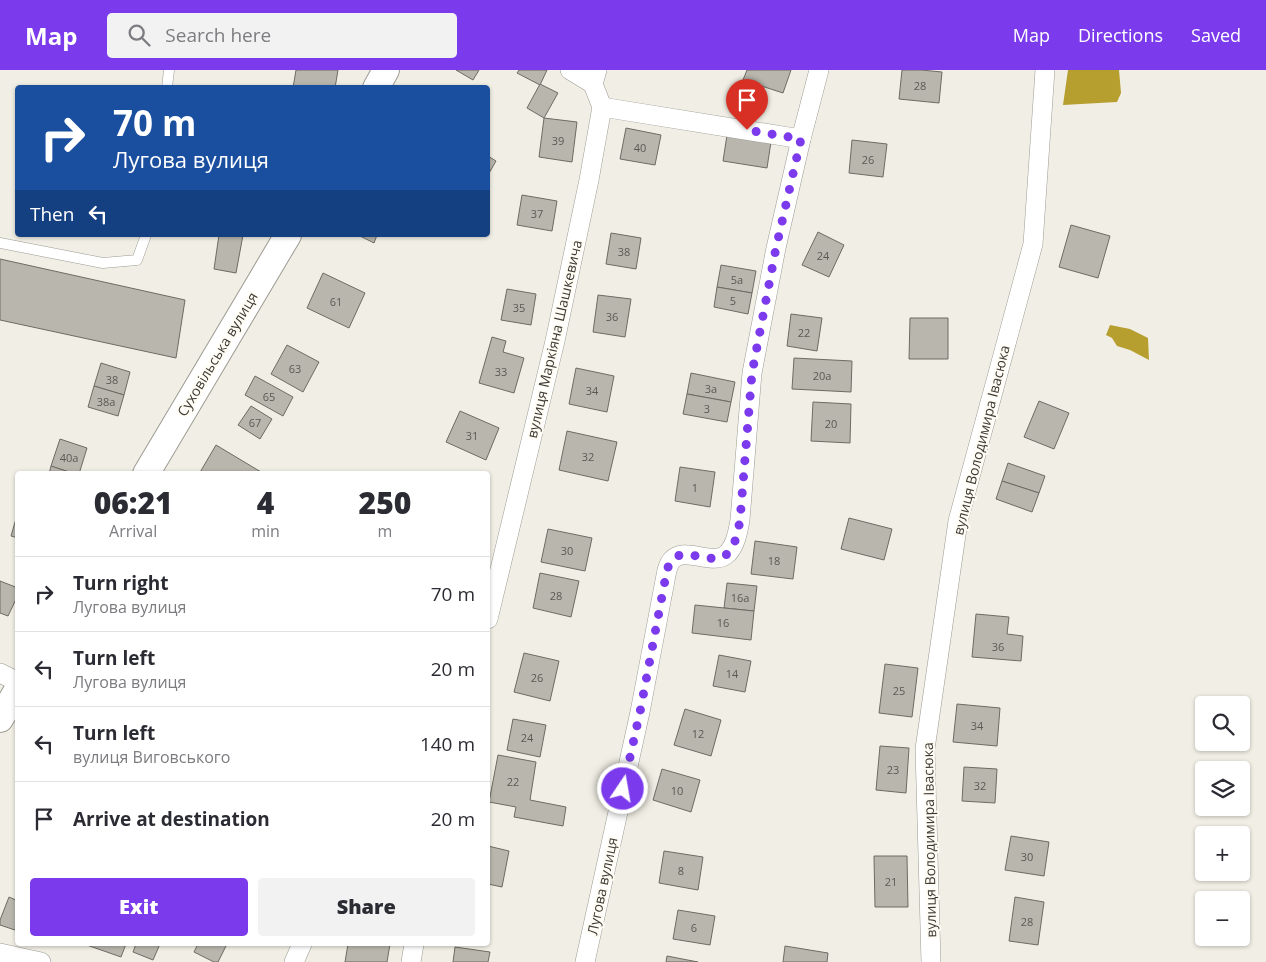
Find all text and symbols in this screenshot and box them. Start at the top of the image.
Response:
search box [107,13,457,58]
text: Map [25,19,77,52]
icon: search [125,21,153,49]
text: Search here [165,22,271,48]
text: Map [1013,23,1050,47]
text: Directions [1078,23,1163,47]
text: Saved [1191,23,1241,47]
house number: 28 [914,78,926,93]
pin [726,79,768,130]
icon: arrive [733,86,761,114]
text: 70 m [113,99,196,146]
icon: right [30,105,95,170]
house number: 39 [552,133,564,148]
house number: 40 [634,140,646,155]
text: Лугова вулиця [113,144,269,174]
house number: 26 [862,152,874,167]
icon: left [84,200,112,228]
text: Then [30,201,74,227]
house number: 37 [531,206,543,221]
street label: вулиця Маркіяна Шашкевича [522,238,586,440]
house number: 38 [618,244,630,259]
house number: 24 [817,248,830,263]
house number: 5а [731,272,743,287]
street label: Суховільська вулиця [172,288,262,420]
house number: 5 [730,293,736,308]
house number: 61 [330,294,342,309]
house number: 35 [513,300,525,315]
house number: 36 [606,309,618,324]
house number: 22 [798,325,810,340]
street label: вулиця Володимира Івасюка [948,343,1014,537]
house number: 63 [289,361,301,376]
house number: 33 [495,364,507,379]
house number: 20а [813,368,831,383]
house number: 38 [106,372,118,387]
house number: 3а [705,381,717,396]
house number: 34 [586,383,599,398]
house number: 65 [263,389,275,404]
house number: 38а [97,394,115,409]
house number: 3 [704,401,710,416]
house number: 67 [249,415,261,430]
house number: 20 [825,416,837,431]
house number: 31 [466,428,478,443]
house number: 32 [582,449,594,464]
house number: 40а [60,450,78,465]
house number: 1 [692,480,698,495]
text: 06:21 [94,482,173,523]
text: 4 [257,482,274,523]
text: 250 [359,482,411,523]
text: Arrival [109,520,157,542]
text: min [251,520,280,542]
text: m [378,520,392,542]
house number: 30 [561,543,573,558]
house number: 18 [768,553,780,568]
text: Turn right [73,570,168,596]
icon: right [30,580,58,608]
text: 70 m [431,581,475,607]
house number: 28 [550,588,562,603]
house number: 16а [731,590,749,605]
text: Лугова вулиця [73,596,186,618]
house number: 16 [717,615,729,630]
house number: 36 [992,639,1004,654]
text: Turn left [73,645,155,671]
icon: left [30,655,58,683]
text: 20 m [431,656,475,682]
house number: 14 [726,666,739,681]
house number: 26 [531,670,543,685]
text: Лугова вулиця [73,671,186,693]
house number: 25 [893,683,905,698]
map controls [1195,696,1250,946]
button: search [1195,696,1250,751]
house number: 34 [971,718,984,733]
text: Turn left [73,720,155,746]
house number: 12 [692,726,704,741]
icon: left [30,730,58,758]
house number: 24 [521,730,534,745]
text: 140 m [420,731,475,757]
street label: вулиця Володимира Івасюка [918,742,940,938]
text: вулиця Виговського [73,746,230,768]
button: layers [1195,761,1250,816]
position arrow [596,762,648,814]
house number: 23 [887,762,899,777]
house number: 22 [507,774,519,789]
house number: 32 [974,778,986,793]
house number: 10 [671,783,683,798]
icon: arrive [30,805,58,833]
text: Arrive at destination [73,806,270,832]
text: 20 m [431,806,475,832]
button: + [1195,826,1250,881]
street label: Лугова вулиця [582,835,622,937]
house number: 30 [1021,849,1033,864]
house number: 8 [678,863,684,878]
house number: 21 [885,874,897,889]
button: Exit [30,878,248,936]
button: Share [258,878,475,936]
button: − [1195,891,1250,946]
house number: 28 [1021,914,1033,929]
house number: 6 [691,920,697,935]

